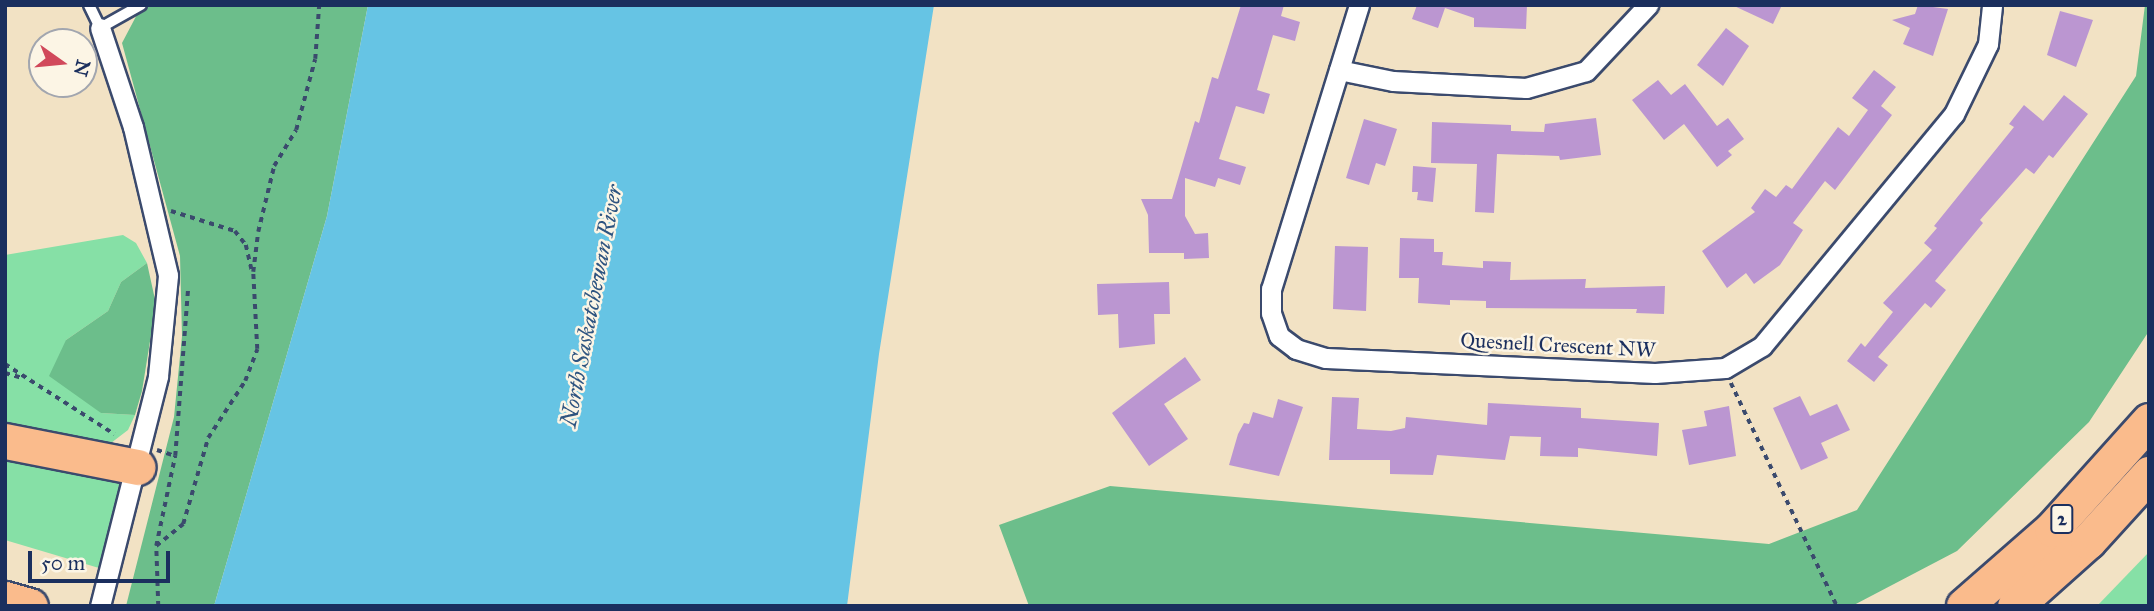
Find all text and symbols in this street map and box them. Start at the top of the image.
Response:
north arrow [28,28,98,98]
text: N [69,57,95,79]
water label: North Saskatchewan River [554,182,628,430]
street label: Quesnell Crescent NW [1460,327,1656,363]
road number: 2 [2050,504,2074,534]
scale bar [32,538,173,582]
text: 50 m [41,550,85,576]

